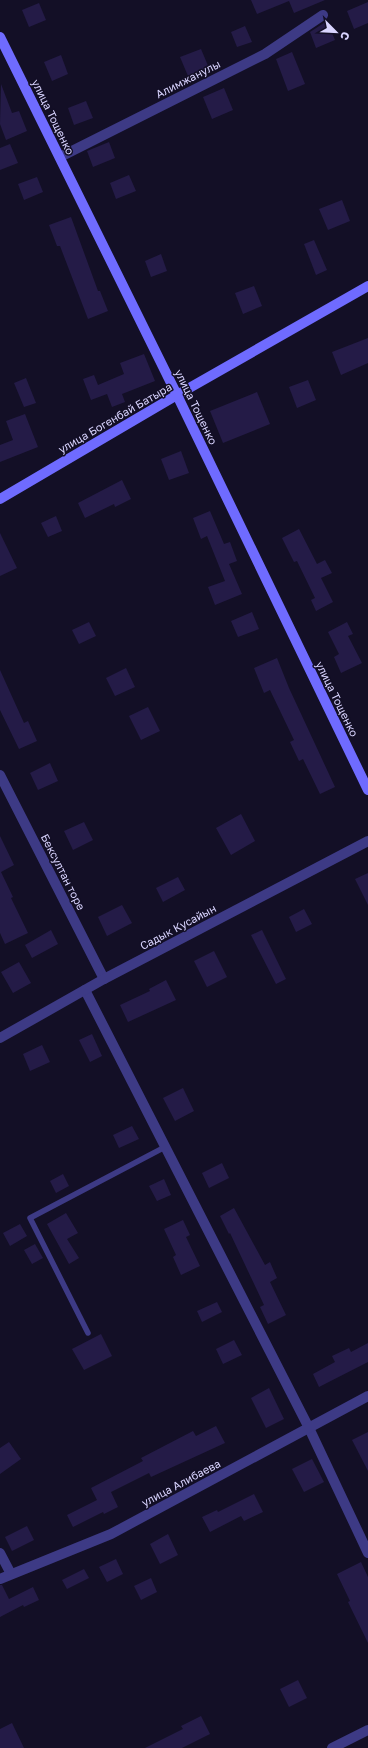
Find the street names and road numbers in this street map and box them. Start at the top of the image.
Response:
street label: Алимжанулы [153,57,222,100]
street label: улица Тощенко [30,77,78,157]
street label: улица Тощенко [173,367,221,447]
street label: улица Богенбай Батыра [56,380,174,455]
street label: улица Тощенко [314,659,362,739]
street label: Бексултан торе [39,831,88,912]
street label: Садык Кусайын [137,901,218,952]
street label: улица Алибаева [139,1456,222,1509]

